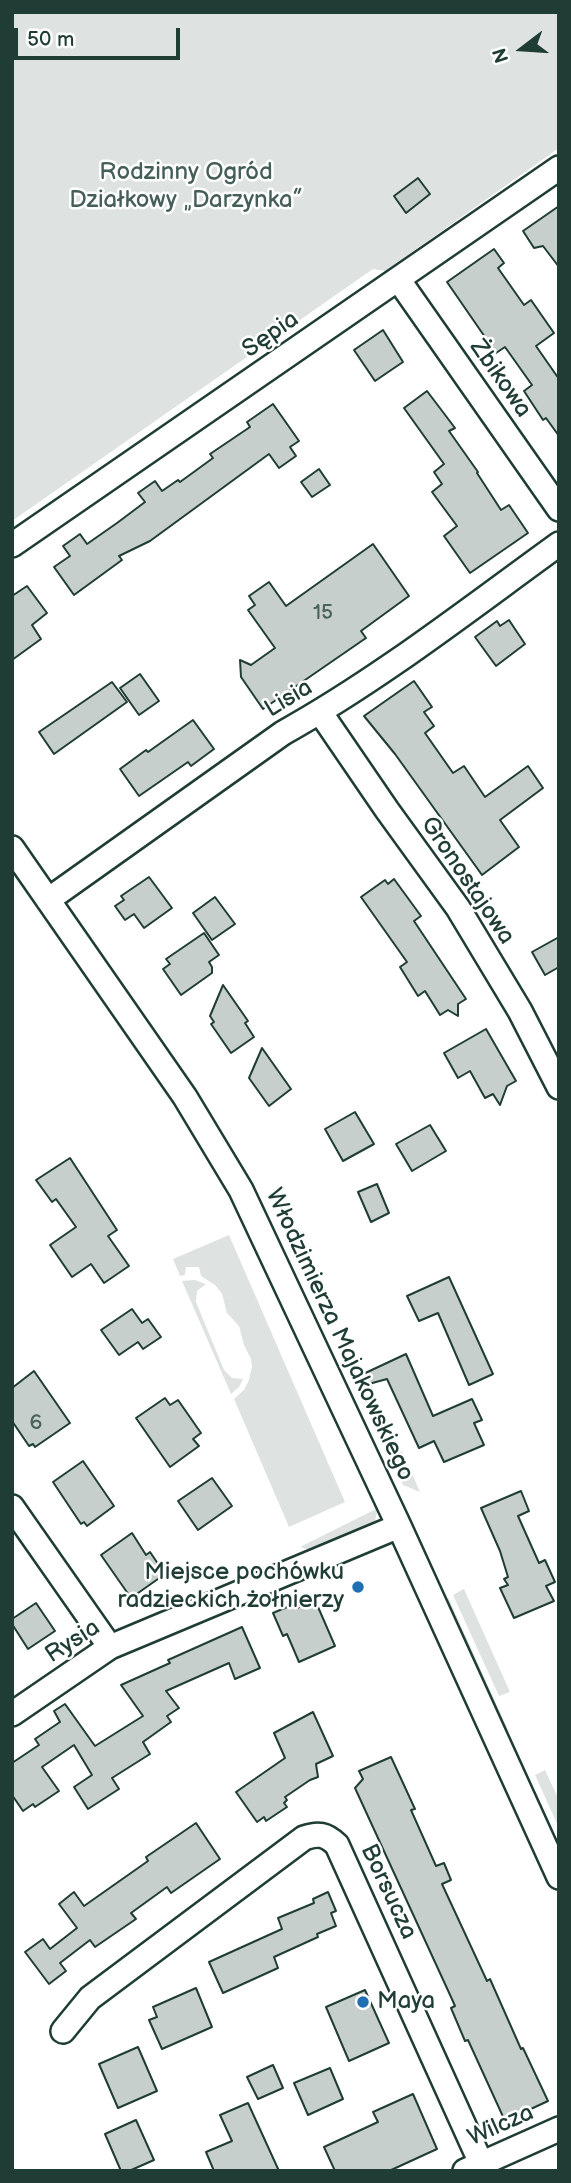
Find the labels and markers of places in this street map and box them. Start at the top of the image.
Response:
place label: Miejsce pochówku radzieckich żołnierzy [117,1559,344,1615]
marker: Miejsce pochówku radzieckich żołnierzy [350,1579,366,1595]
place label: Maya [377,1988,435,2016]
marker: Maya [355,1994,371,2010]

